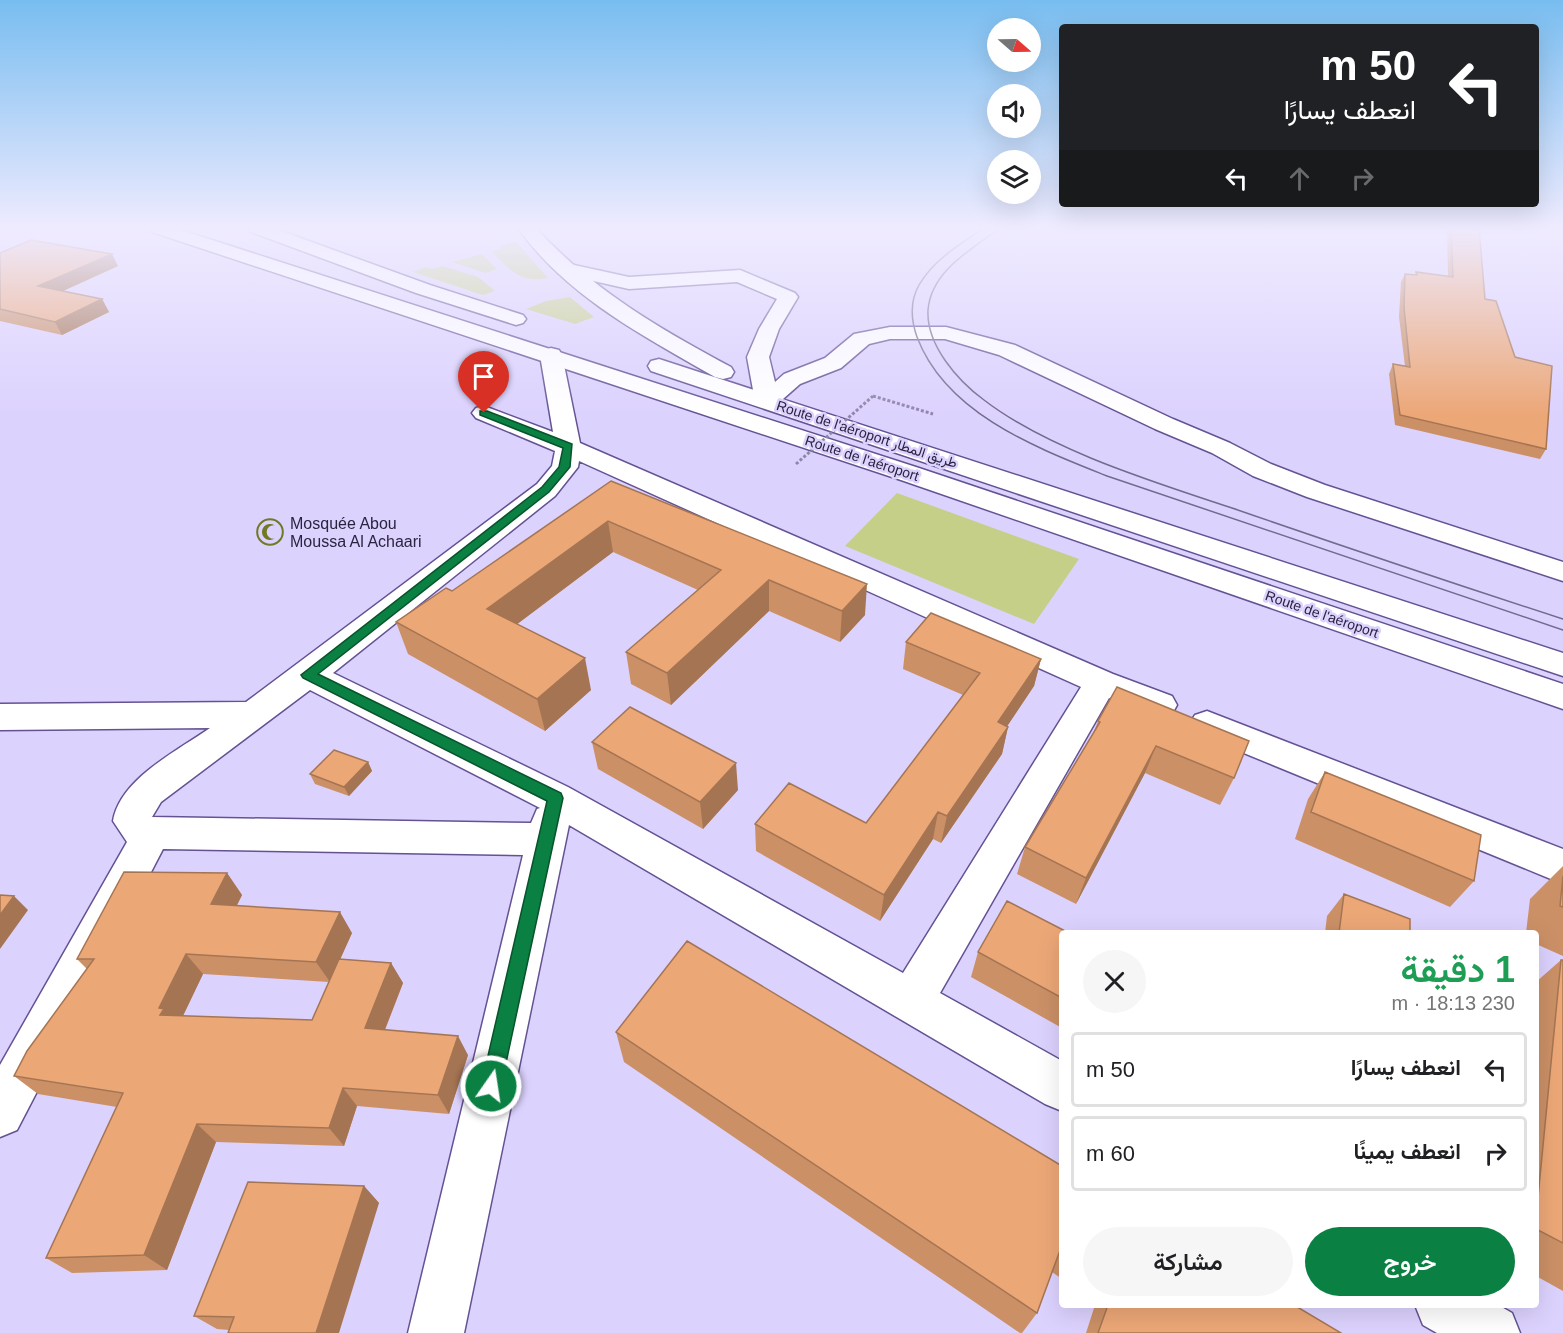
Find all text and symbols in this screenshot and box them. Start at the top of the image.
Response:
north arrow [987,18,1041,72]
map controls [987,18,1041,204]
text: 50 m [1320,42,1416,89]
icon: left [1437,48,1515,126]
button: sound [987,84,1041,138]
text: انعطف يسارًا [1284,95,1416,125]
button: layers [987,150,1041,204]
icon: left [1220,162,1253,195]
icon: ahead [1283,162,1316,195]
icon: right [1346,162,1379,195]
pin [458,351,509,413]
icon: arrive [467,360,500,393]
street label: Route de l'aéroport طريق المطار [774,397,960,471]
street label: Route de l'aéroport [803,432,921,484]
place label: Mosquée Abou Moussa Al Achaari [290,515,422,550]
mosque icon: Mosquée Abou Moussa Al Achaari [255,517,285,547]
street label: Route de l'aéroport [1263,587,1381,641]
text: 1 دقيقة [1400,949,1515,990]
button: close [1083,950,1146,1013]
text: 230 m · 18:13 [1392,992,1515,1014]
icon: left [1479,1053,1512,1086]
position arrow [459,1054,523,1118]
text: انعطف يسارًا [1351,1055,1461,1080]
text: 50 m [1086,1057,1135,1082]
icon: right [1479,1137,1512,1170]
text: انعطف يمينًا [1353,1139,1461,1164]
text: 60 m [1086,1141,1135,1166]
button: مشاركة [1083,1227,1293,1296]
button: خروج [1305,1227,1515,1296]

